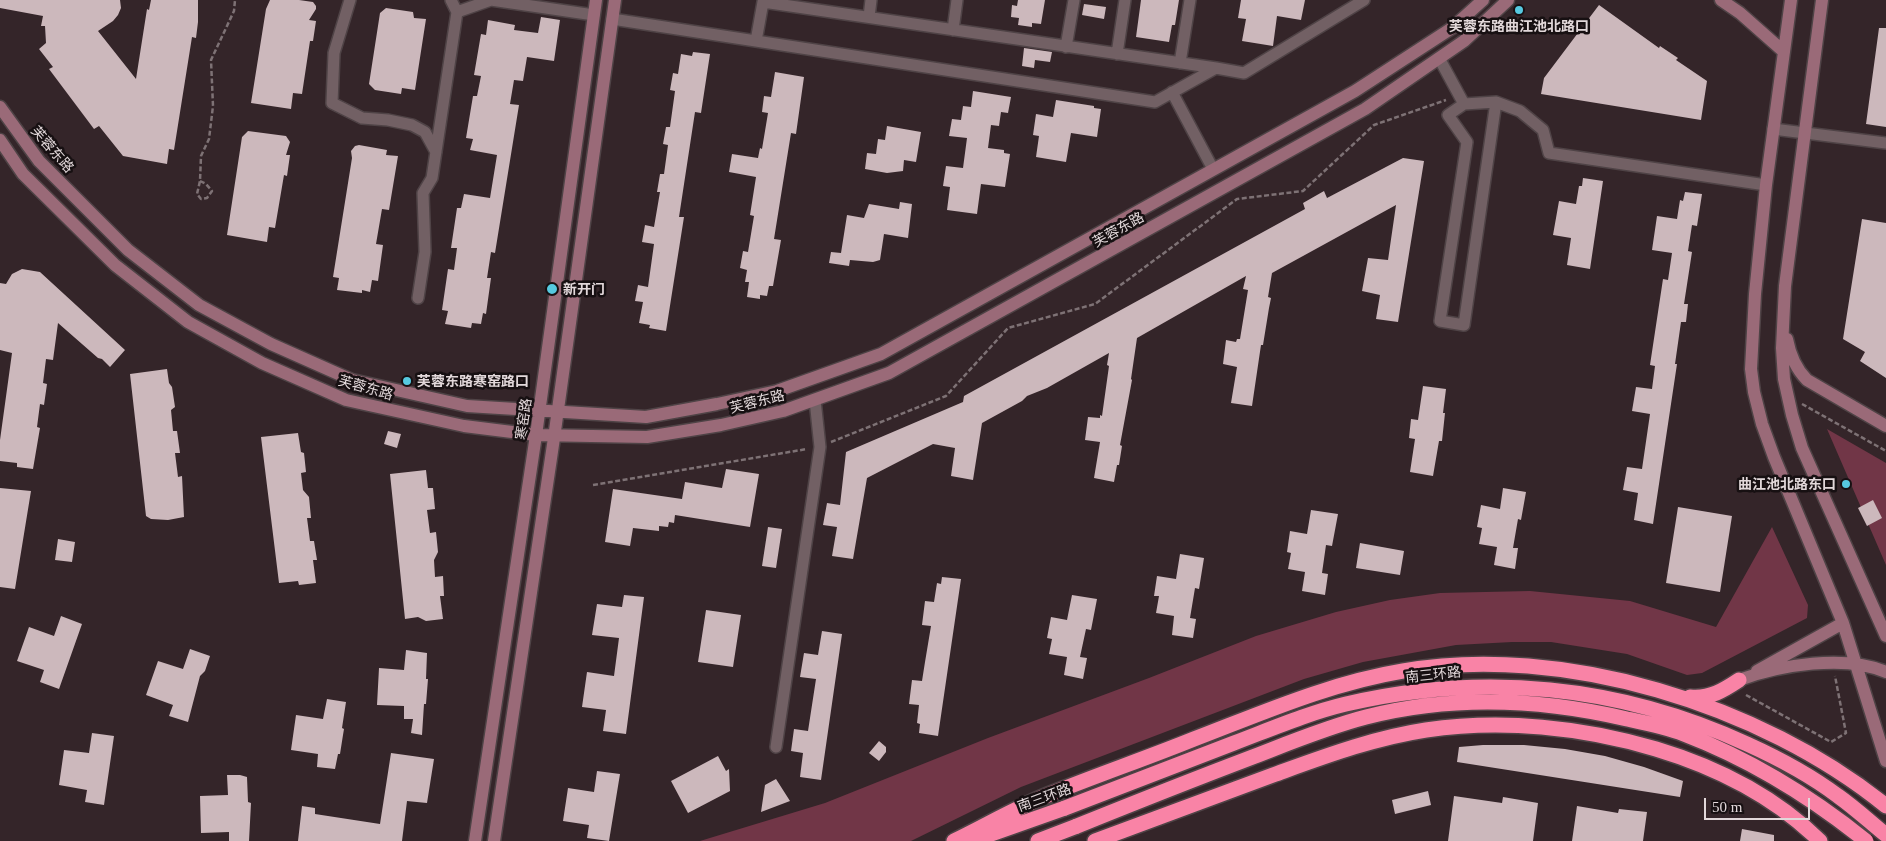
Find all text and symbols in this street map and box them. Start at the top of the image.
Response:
marker: 芙蓉东路曲江池北路口 [1513,4,1525,16]
place label: 芙蓉东路曲江池北路口 [1449,18,1589,34]
street label: 芙蓉东路 [28,122,78,176]
street label: 芙蓉东路 [1089,208,1147,250]
place label: 新开门 [563,281,605,297]
marker: 新开门 [545,282,559,296]
street label: 芙蓉东路 [337,371,395,403]
place label: 芙蓉东路寒窑路口 [417,373,529,389]
marker: 芙蓉东路寒窑路口 [401,375,413,387]
street label: 芙蓉东路 [728,386,786,416]
street label: 寒窑路 [512,397,534,441]
place label: 曲江池北路东口 [1738,476,1836,492]
marker: 曲江池北路东口 [1840,478,1852,490]
street label: 南三环路 [1404,663,1462,685]
street label: 南三环路 [1015,780,1073,814]
scale bar [1706,788,1812,820]
text: 50 m [1712,799,1742,815]

